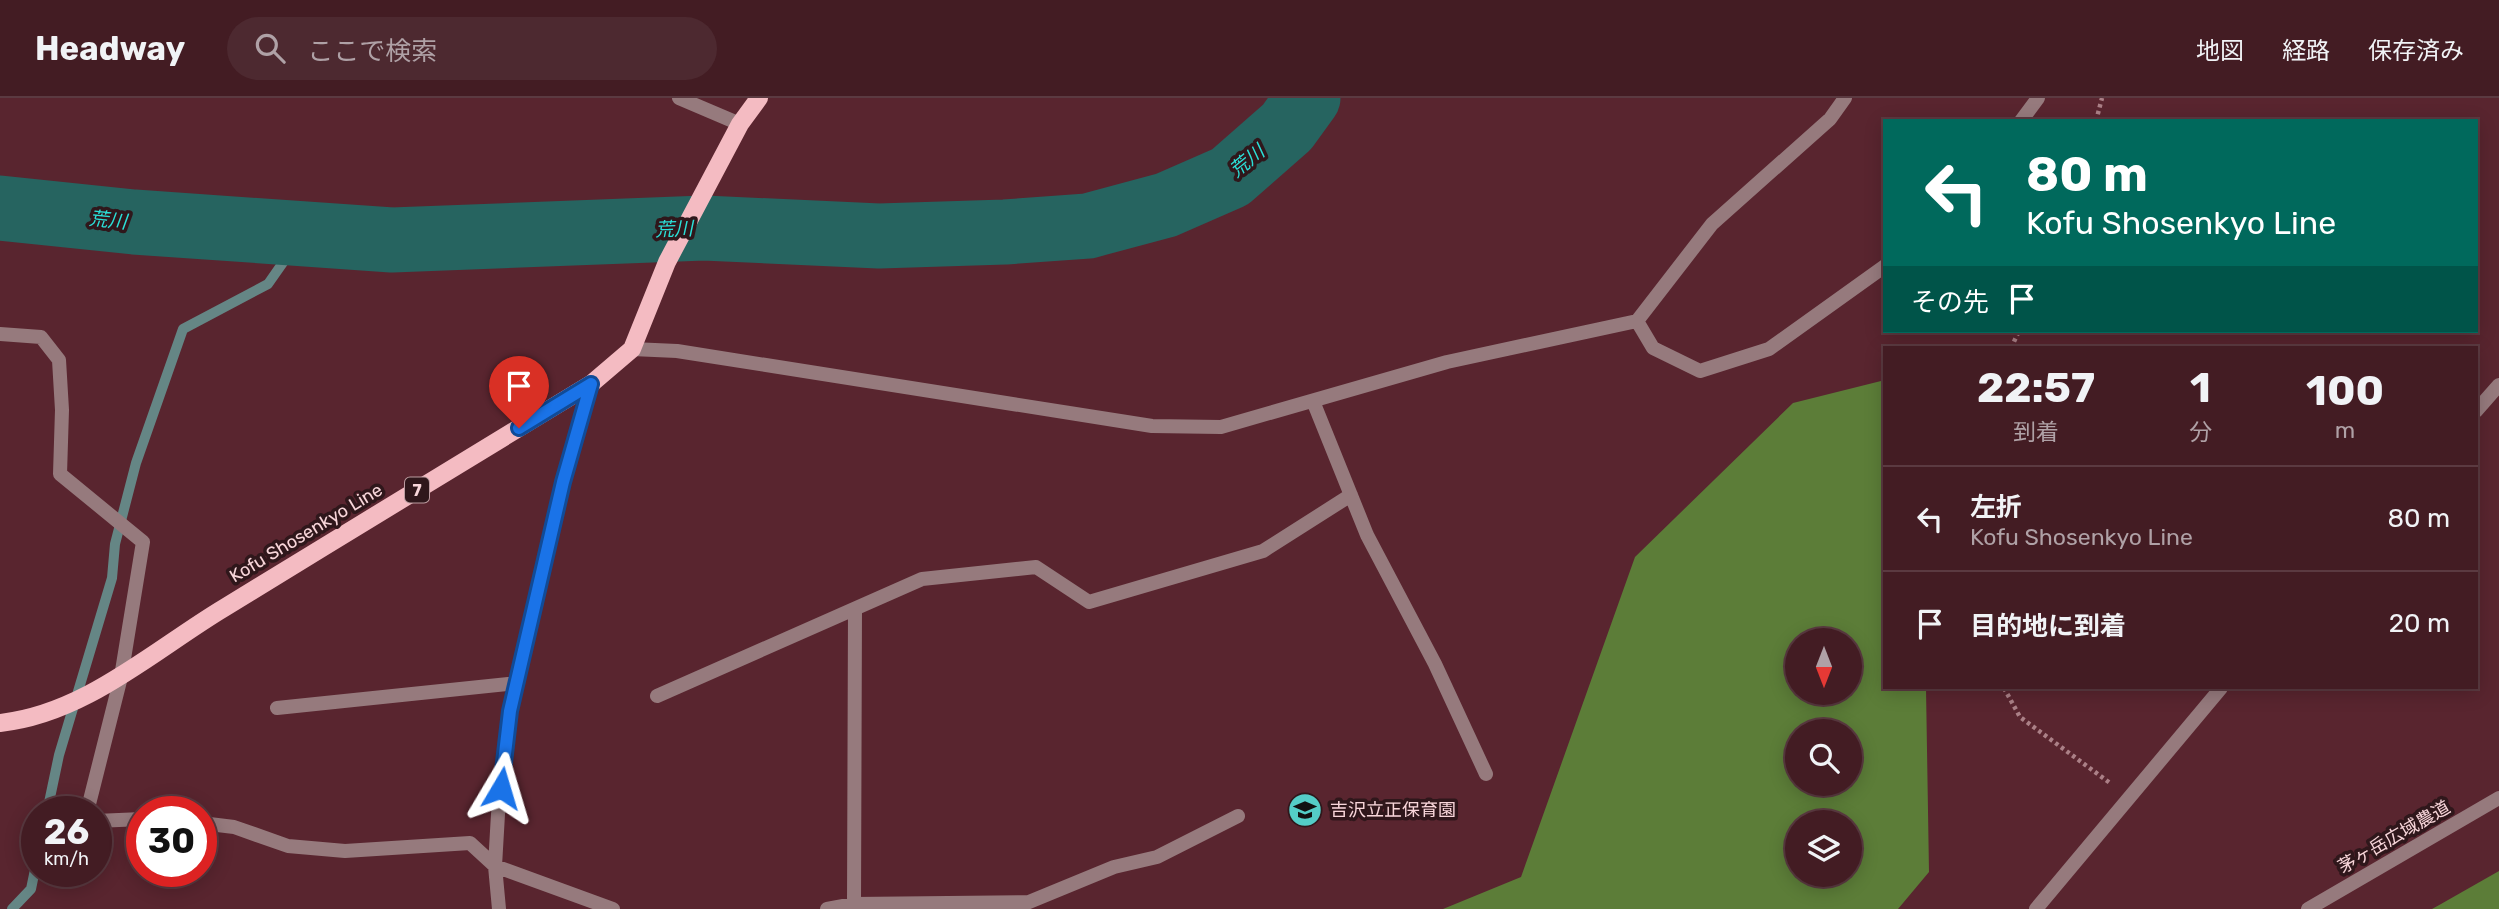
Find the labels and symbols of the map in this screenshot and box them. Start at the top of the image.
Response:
water label: 荒川 [1225,139,1271,182]
water label: 荒川 [88,207,130,234]
water label: 荒川 [655,217,695,241]
pin [489,356,549,428]
road number: 7 [405,478,429,502]
street label: Kofu Shosenkyo Line [226,479,386,587]
north arrow [1785,628,1862,705]
position arrow [464,751,538,825]
school or university icon: 吉沢立正保育園 [1286,791,1324,829]
speed limit sign: 30 [126,796,217,887]
street label: 茅ヶ岳広域農道 [2334,796,2454,878]
place label: 吉沢立正保育園 [1330,799,1456,821]

